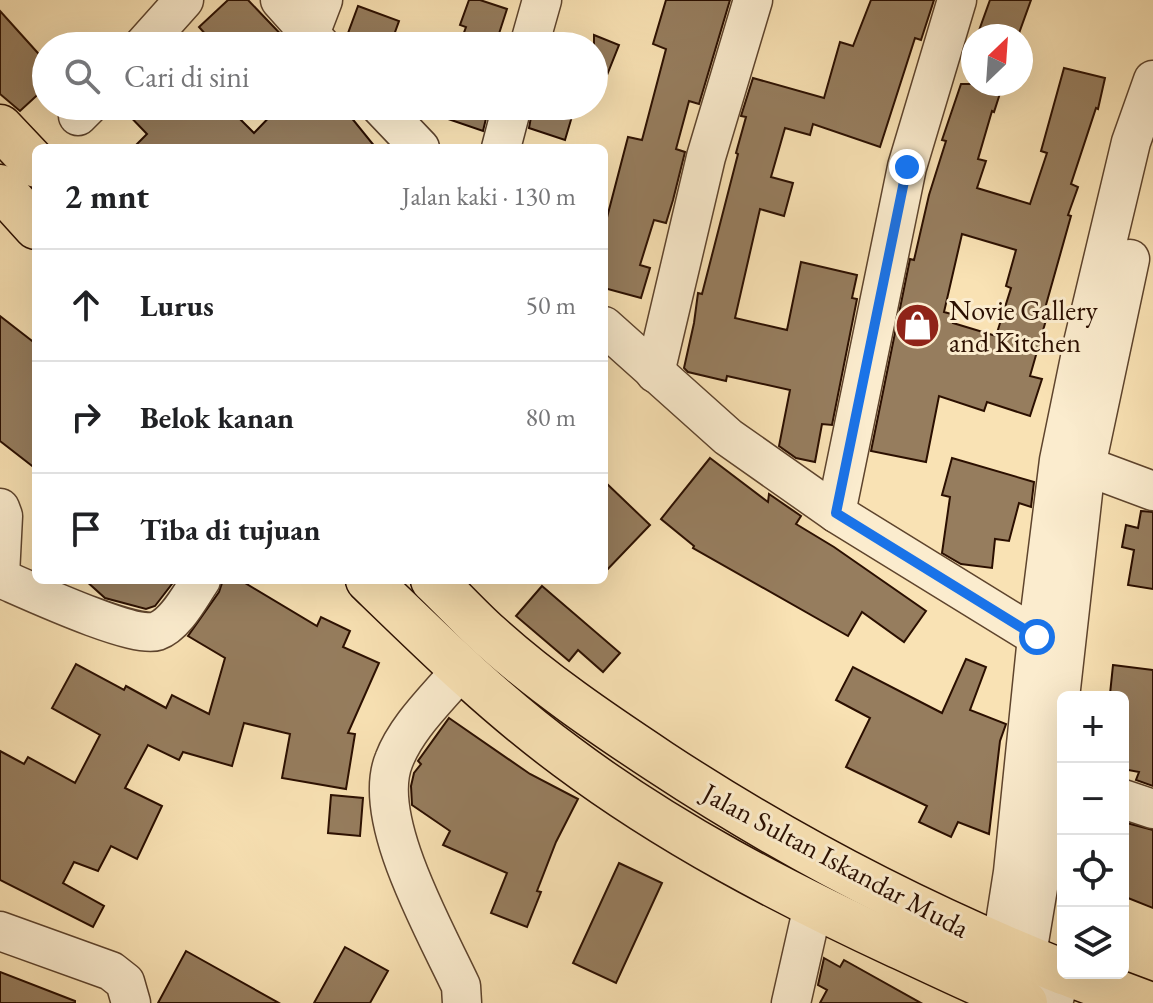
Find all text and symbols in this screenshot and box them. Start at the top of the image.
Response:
north arrow [961,24,1033,96]
search box [32,32,608,120]
icon: search [60,54,104,98]
text: Cari di sini [124,57,249,96]
route end [889,149,925,185]
text: 2 mnt [64,174,149,218]
text: Jalan kaki · 130 m [402,179,576,213]
icon: ahead [64,283,108,327]
text: Lurus [140,286,214,325]
text: 50 m [526,288,576,322]
place label: Novie Gallery and Kitchen [949,292,1099,360]
shop icon: Novie Gallery and Kitchen [894,302,942,350]
icon: right [64,395,108,439]
text: Belok kanan [140,398,294,437]
text: 80 m [526,400,576,434]
icon: arrive [64,507,108,551]
text: Tiba di tujuan [140,510,320,549]
route start [1019,619,1055,655]
map controls [1057,691,1129,979]
button: + [1057,691,1129,763]
button: − [1057,763,1129,835]
street label: Jalan Sultan Iskandar Muda [695,773,976,946]
button: locate [1057,835,1129,907]
button: layers [1057,907,1129,979]

